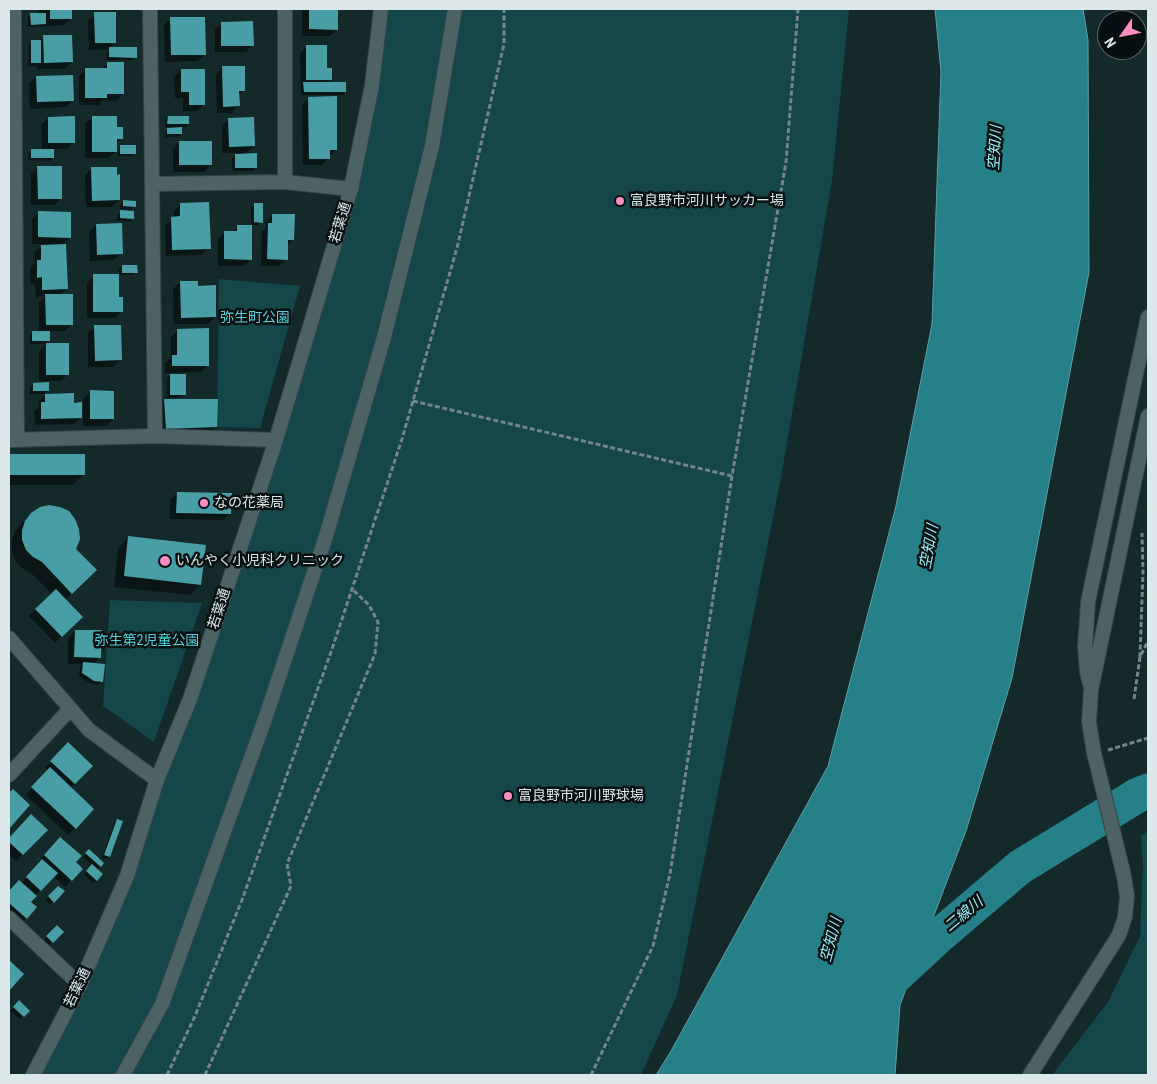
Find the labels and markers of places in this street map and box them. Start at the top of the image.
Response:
place label: 富良野市河川サッカー場 [630,193,784,209]
marker: 富良野市河川サッカー場 [614,195,626,207]
place label: なの花薬局 [214,495,284,511]
marker: なの花薬局 [198,497,210,509]
place label: いんやく小児科クリニック [176,553,344,569]
marker: いんやく小児科クリニック [158,554,172,568]
place label: 富良野市河川野球場 [518,788,644,804]
marker: 富良野市河川野球場 [502,790,514,802]

